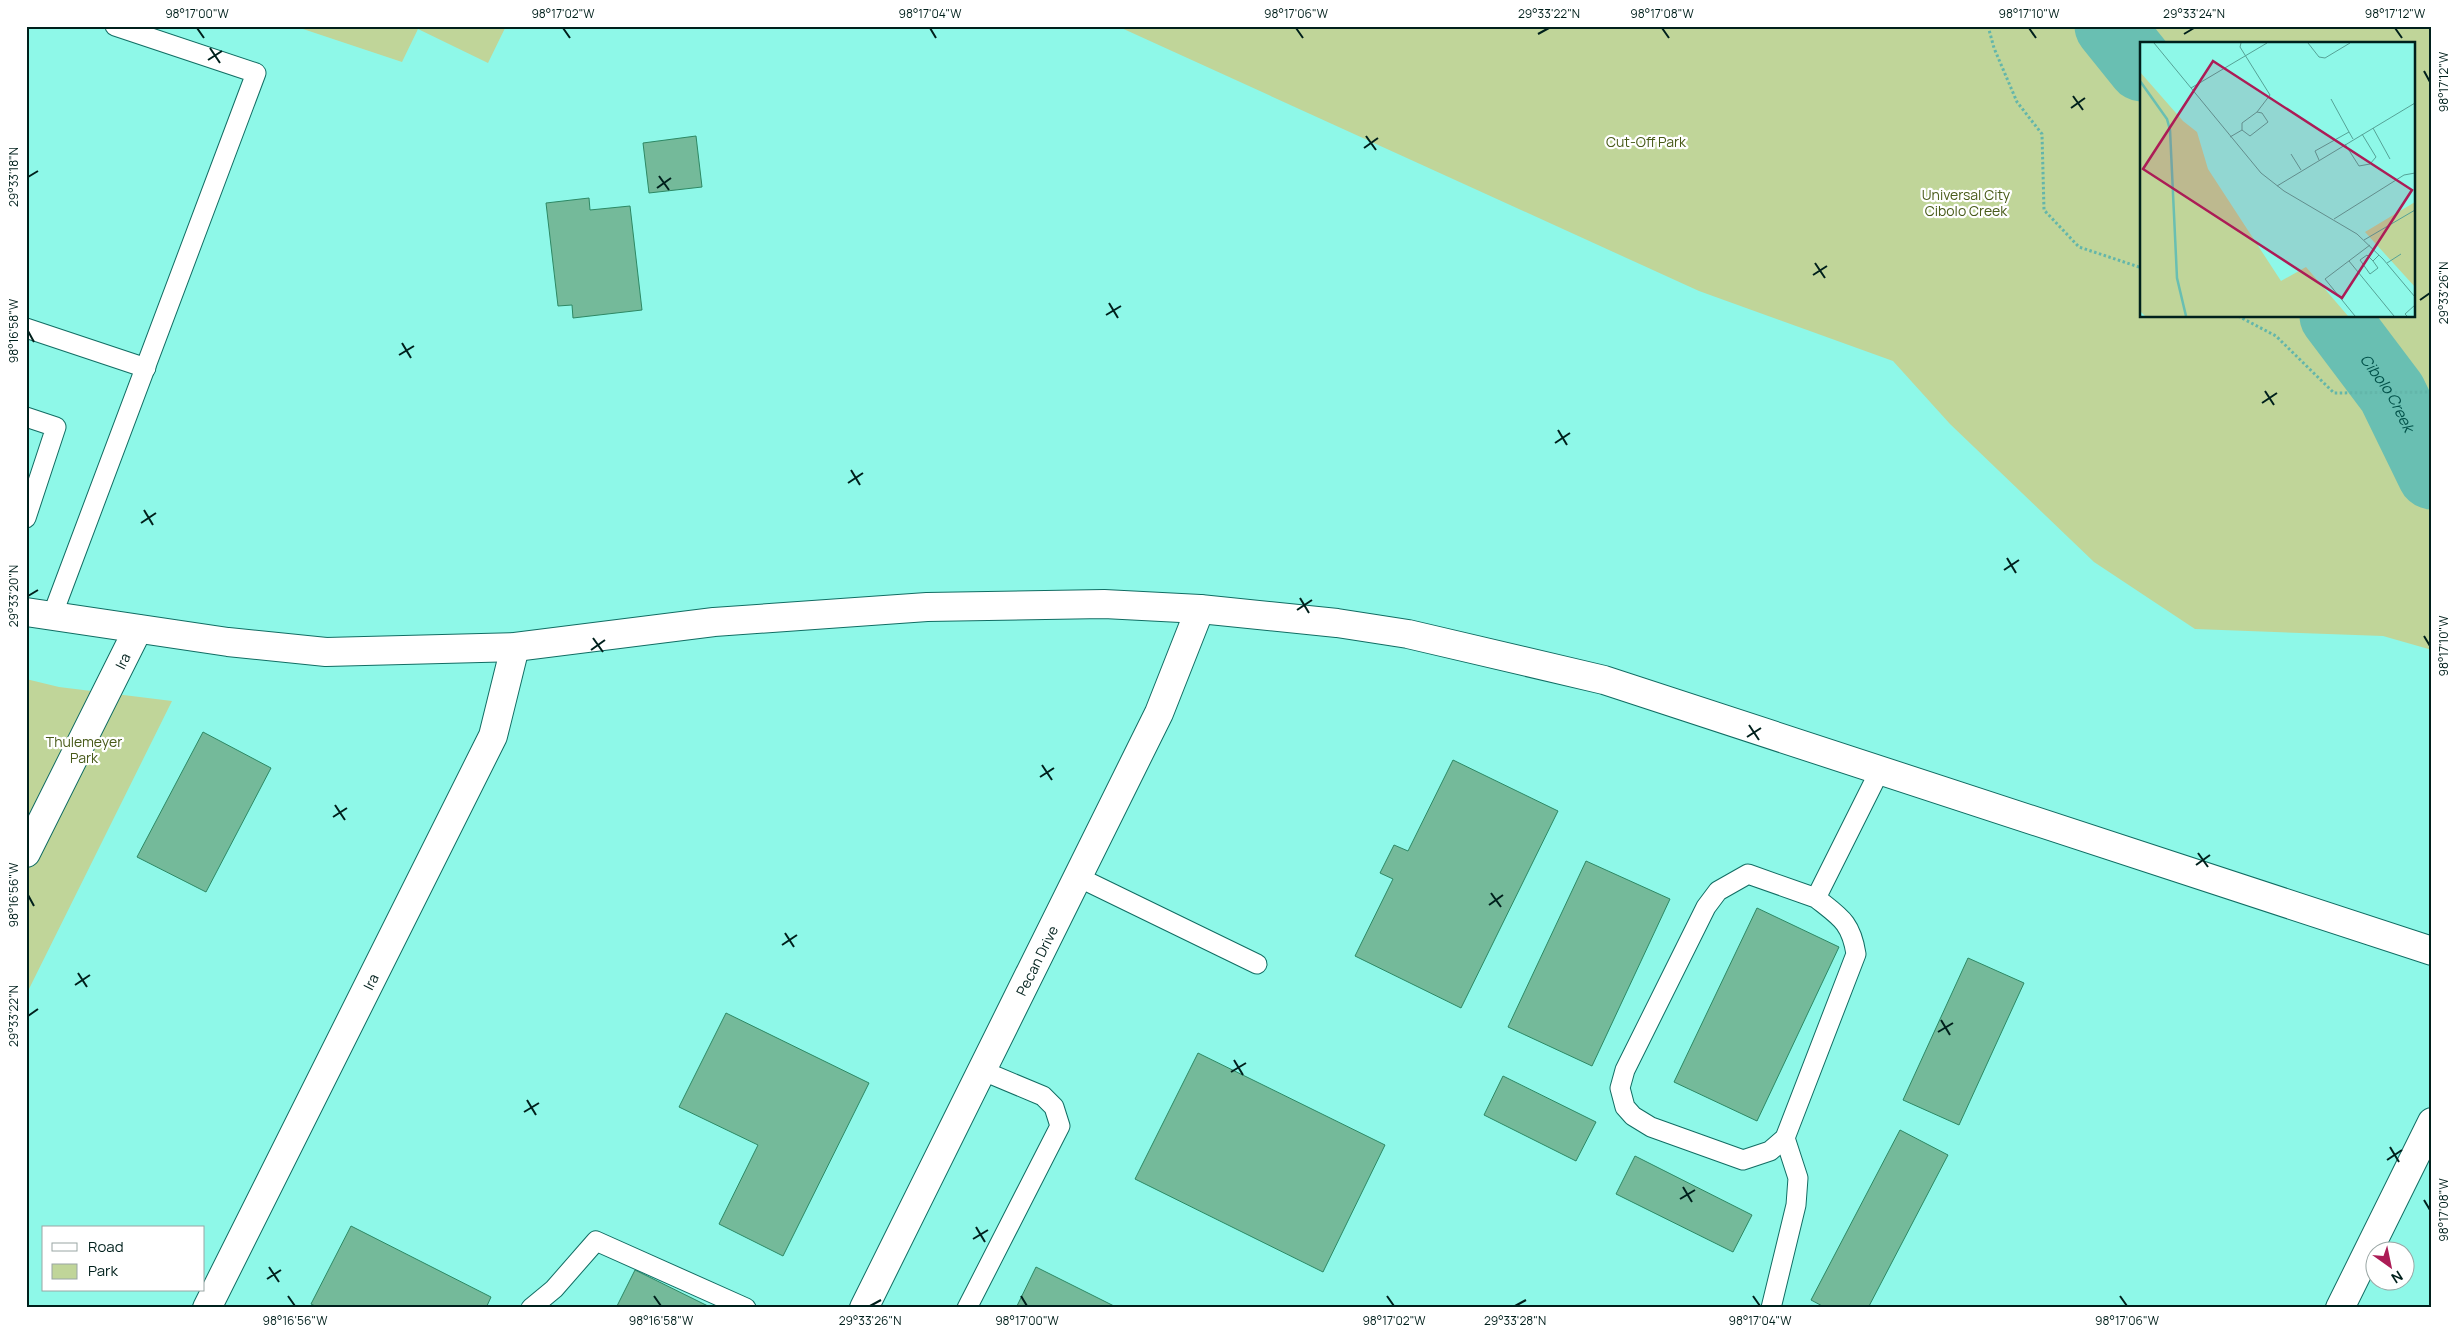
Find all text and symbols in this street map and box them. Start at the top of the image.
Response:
text: 98°17'00"W [165,5,230,22]
text: 98°17'02"W [531,5,595,22]
text: 98°17'04"W [898,5,962,22]
text: 98°17'06"W [1264,5,1329,22]
text: 29°33'22"N [1518,5,1580,22]
text: 98°17'08"W [1630,5,1694,22]
text: 98°17'10"W [1998,5,2060,22]
text: 29°33'24"N [2163,5,2225,22]
text: 98°17'12"W [2365,5,2426,22]
inset map [2140,42,2416,318]
text: 98°17'12"W [2435,51,2452,112]
park label: Cut-Off Park [1606,132,1687,151]
text: 29°33'18"N [5,147,22,207]
park label: Universal City Cibolo Creek [1922,185,2011,220]
text: 29°33'26"N [2435,262,2452,324]
text: 98°16'58"W [5,298,22,363]
water label: Cibolo Creek [2356,349,2421,437]
text: 29°33'20"N [5,565,22,627]
text: 98°17'10"W [2435,615,2452,677]
street label: Ira [110,649,134,672]
park label: Thulemeyer Park [46,732,122,767]
text: 98°16'56"W [5,862,22,927]
street label: Pecan Drive [1011,922,1062,999]
street label: Ira [358,970,382,993]
text: 29°33'22"N [5,985,22,1047]
text: 98°17'08"W [2435,1178,2452,1242]
legend [42,1226,205,1292]
text: Road [88,1236,124,1257]
north arrow [2366,1242,2416,1292]
text: Park [88,1260,118,1281]
text: N [2388,1267,2407,1288]
text: 98°16'56"W [263,1312,328,1329]
text: 98°16'58"W [629,1312,694,1329]
text: 29°33'26"N [839,1312,901,1329]
text: 98°17'00"W [995,1312,1060,1329]
text: 98°17'02"W [1362,1312,1426,1329]
text: 29°33'28"N [1484,1312,1546,1329]
text: 98°17'04"W [1728,1312,1792,1329]
text: 98°17'06"W [2095,1312,2160,1329]

